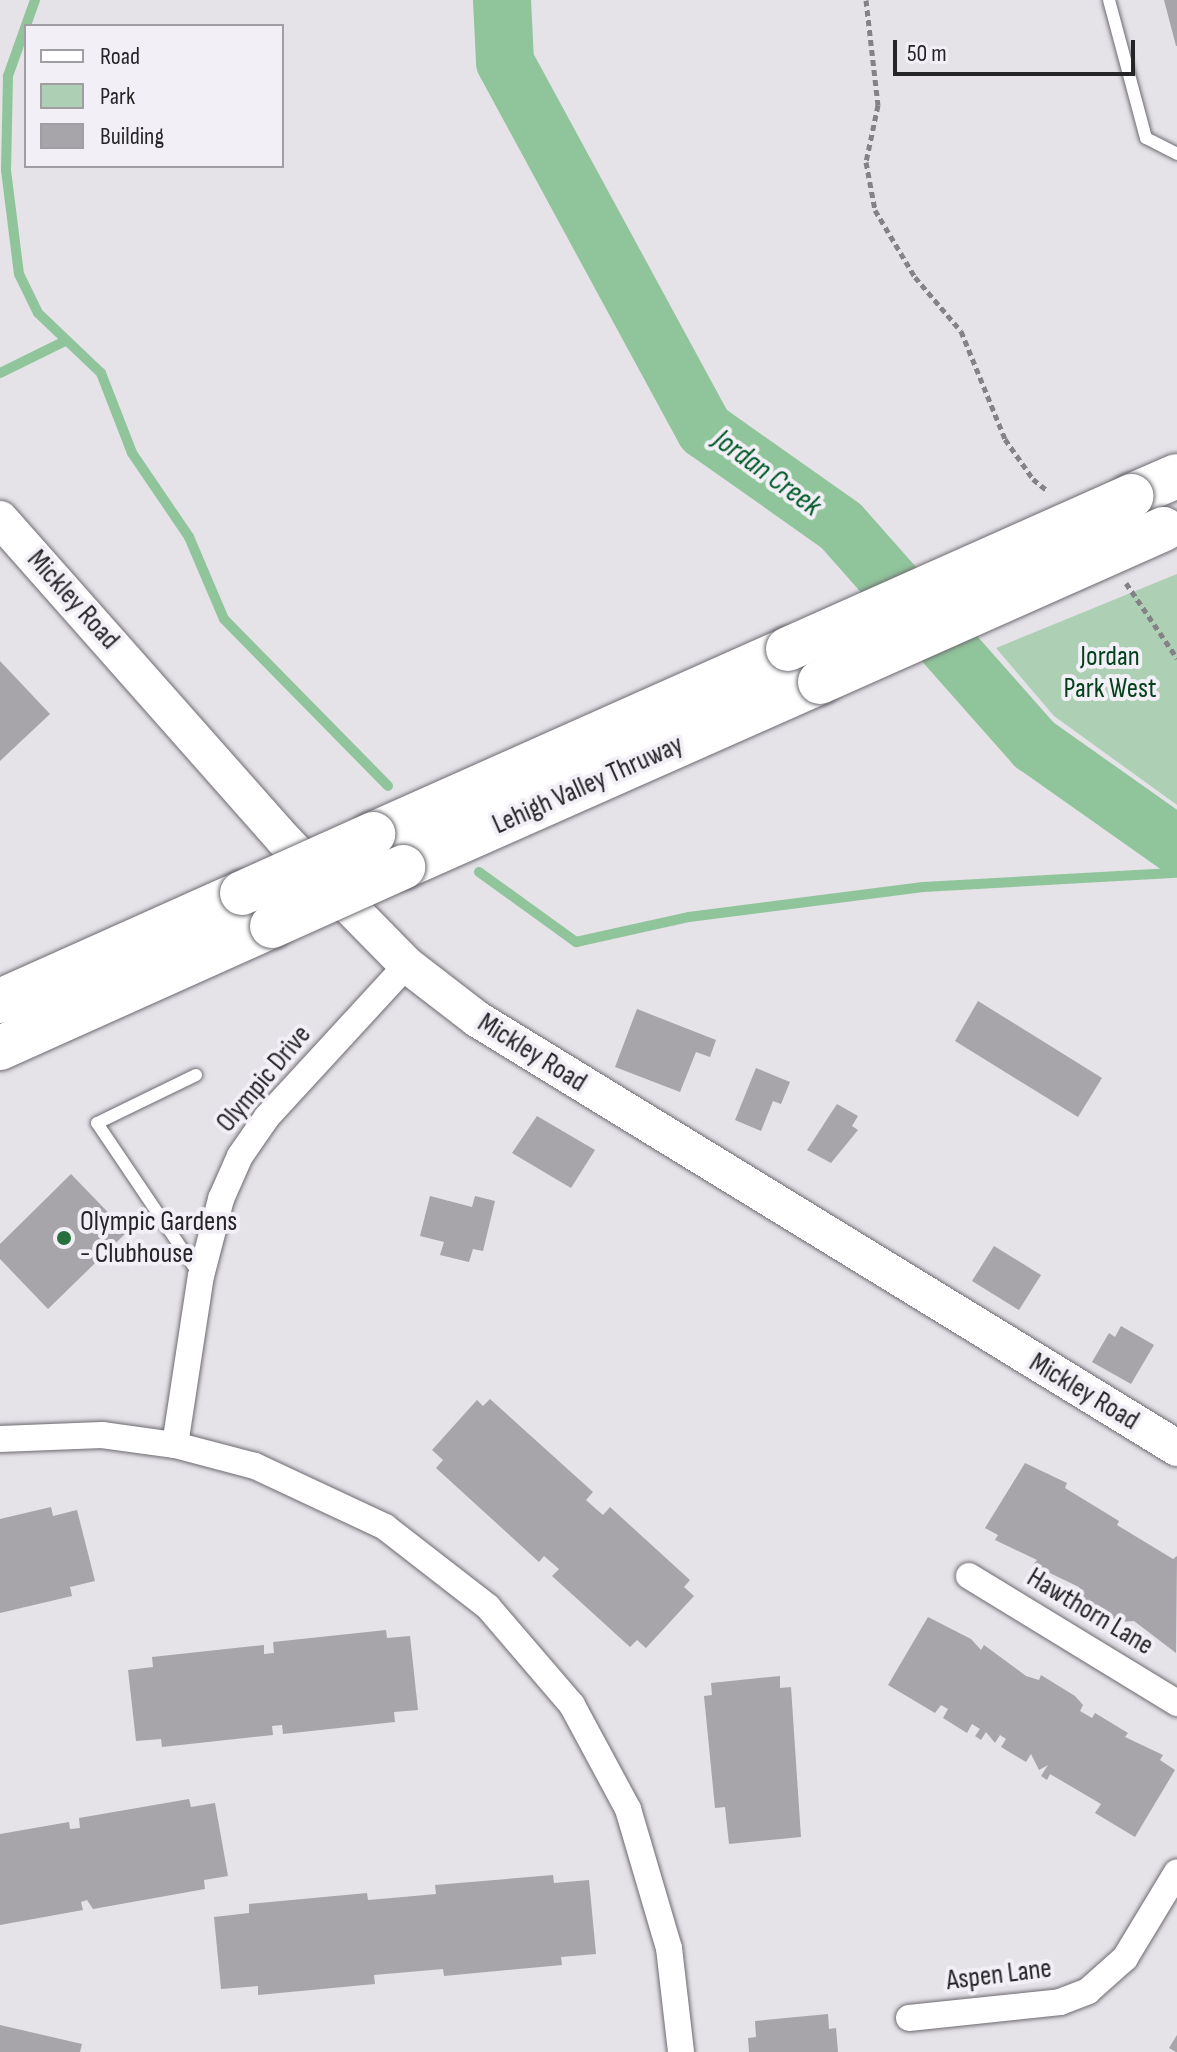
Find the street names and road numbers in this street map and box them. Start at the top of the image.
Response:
street label: Mickley Road [20,543,126,657]
street label: Lehigh Valley Thruway [488,728,688,842]
street label: Mickley Road [471,1006,593,1100]
street label: Olympic Drive [210,1019,318,1139]
street label: Mickley Road [1023,1346,1145,1438]
street label: Hawthorn Lane [1021,1561,1159,1663]
street label: Aspen Lane [944,1952,1054,1998]

